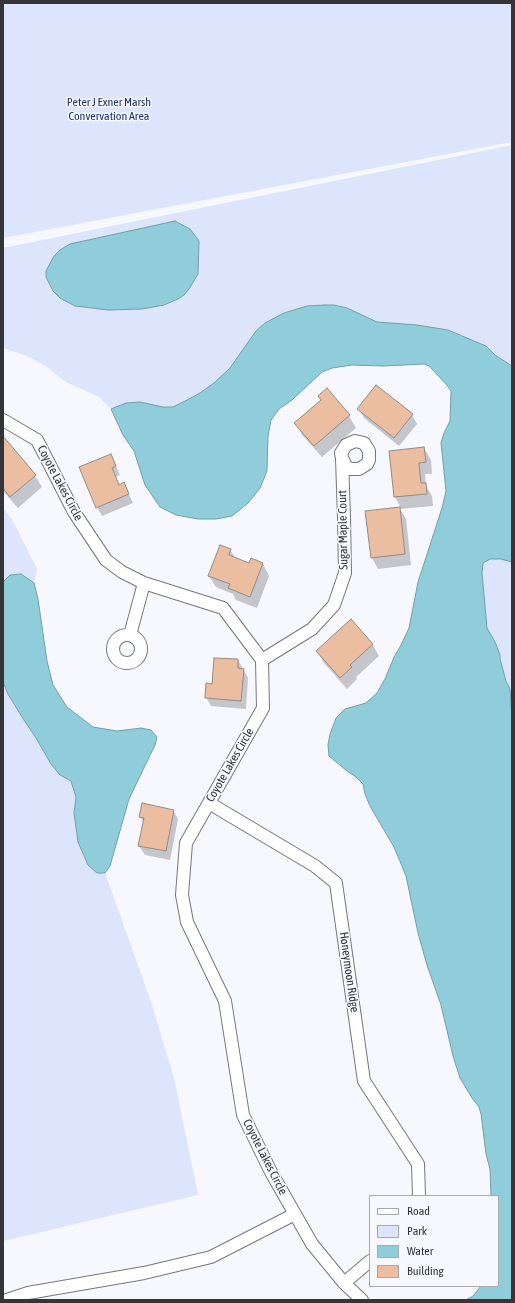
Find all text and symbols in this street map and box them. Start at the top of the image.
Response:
park label: Peter J Exner Marsh Convervation Area [67,95,151,123]
street label: Coyote Lakes Circle [34,443,86,523]
street label: Sugar Maple Court [335,490,351,570]
street label: Coyote Lakes Circle [203,725,257,805]
street label: Honeymoon Ridge [336,931,362,1013]
street label: Coyote Lakes Circle [240,1117,290,1197]
legend [369,1195,499,1287]
text: Road [407,1204,430,1218]
text: Park [407,1224,427,1238]
text: Water [407,1244,433,1258]
text: Building [407,1264,444,1278]

